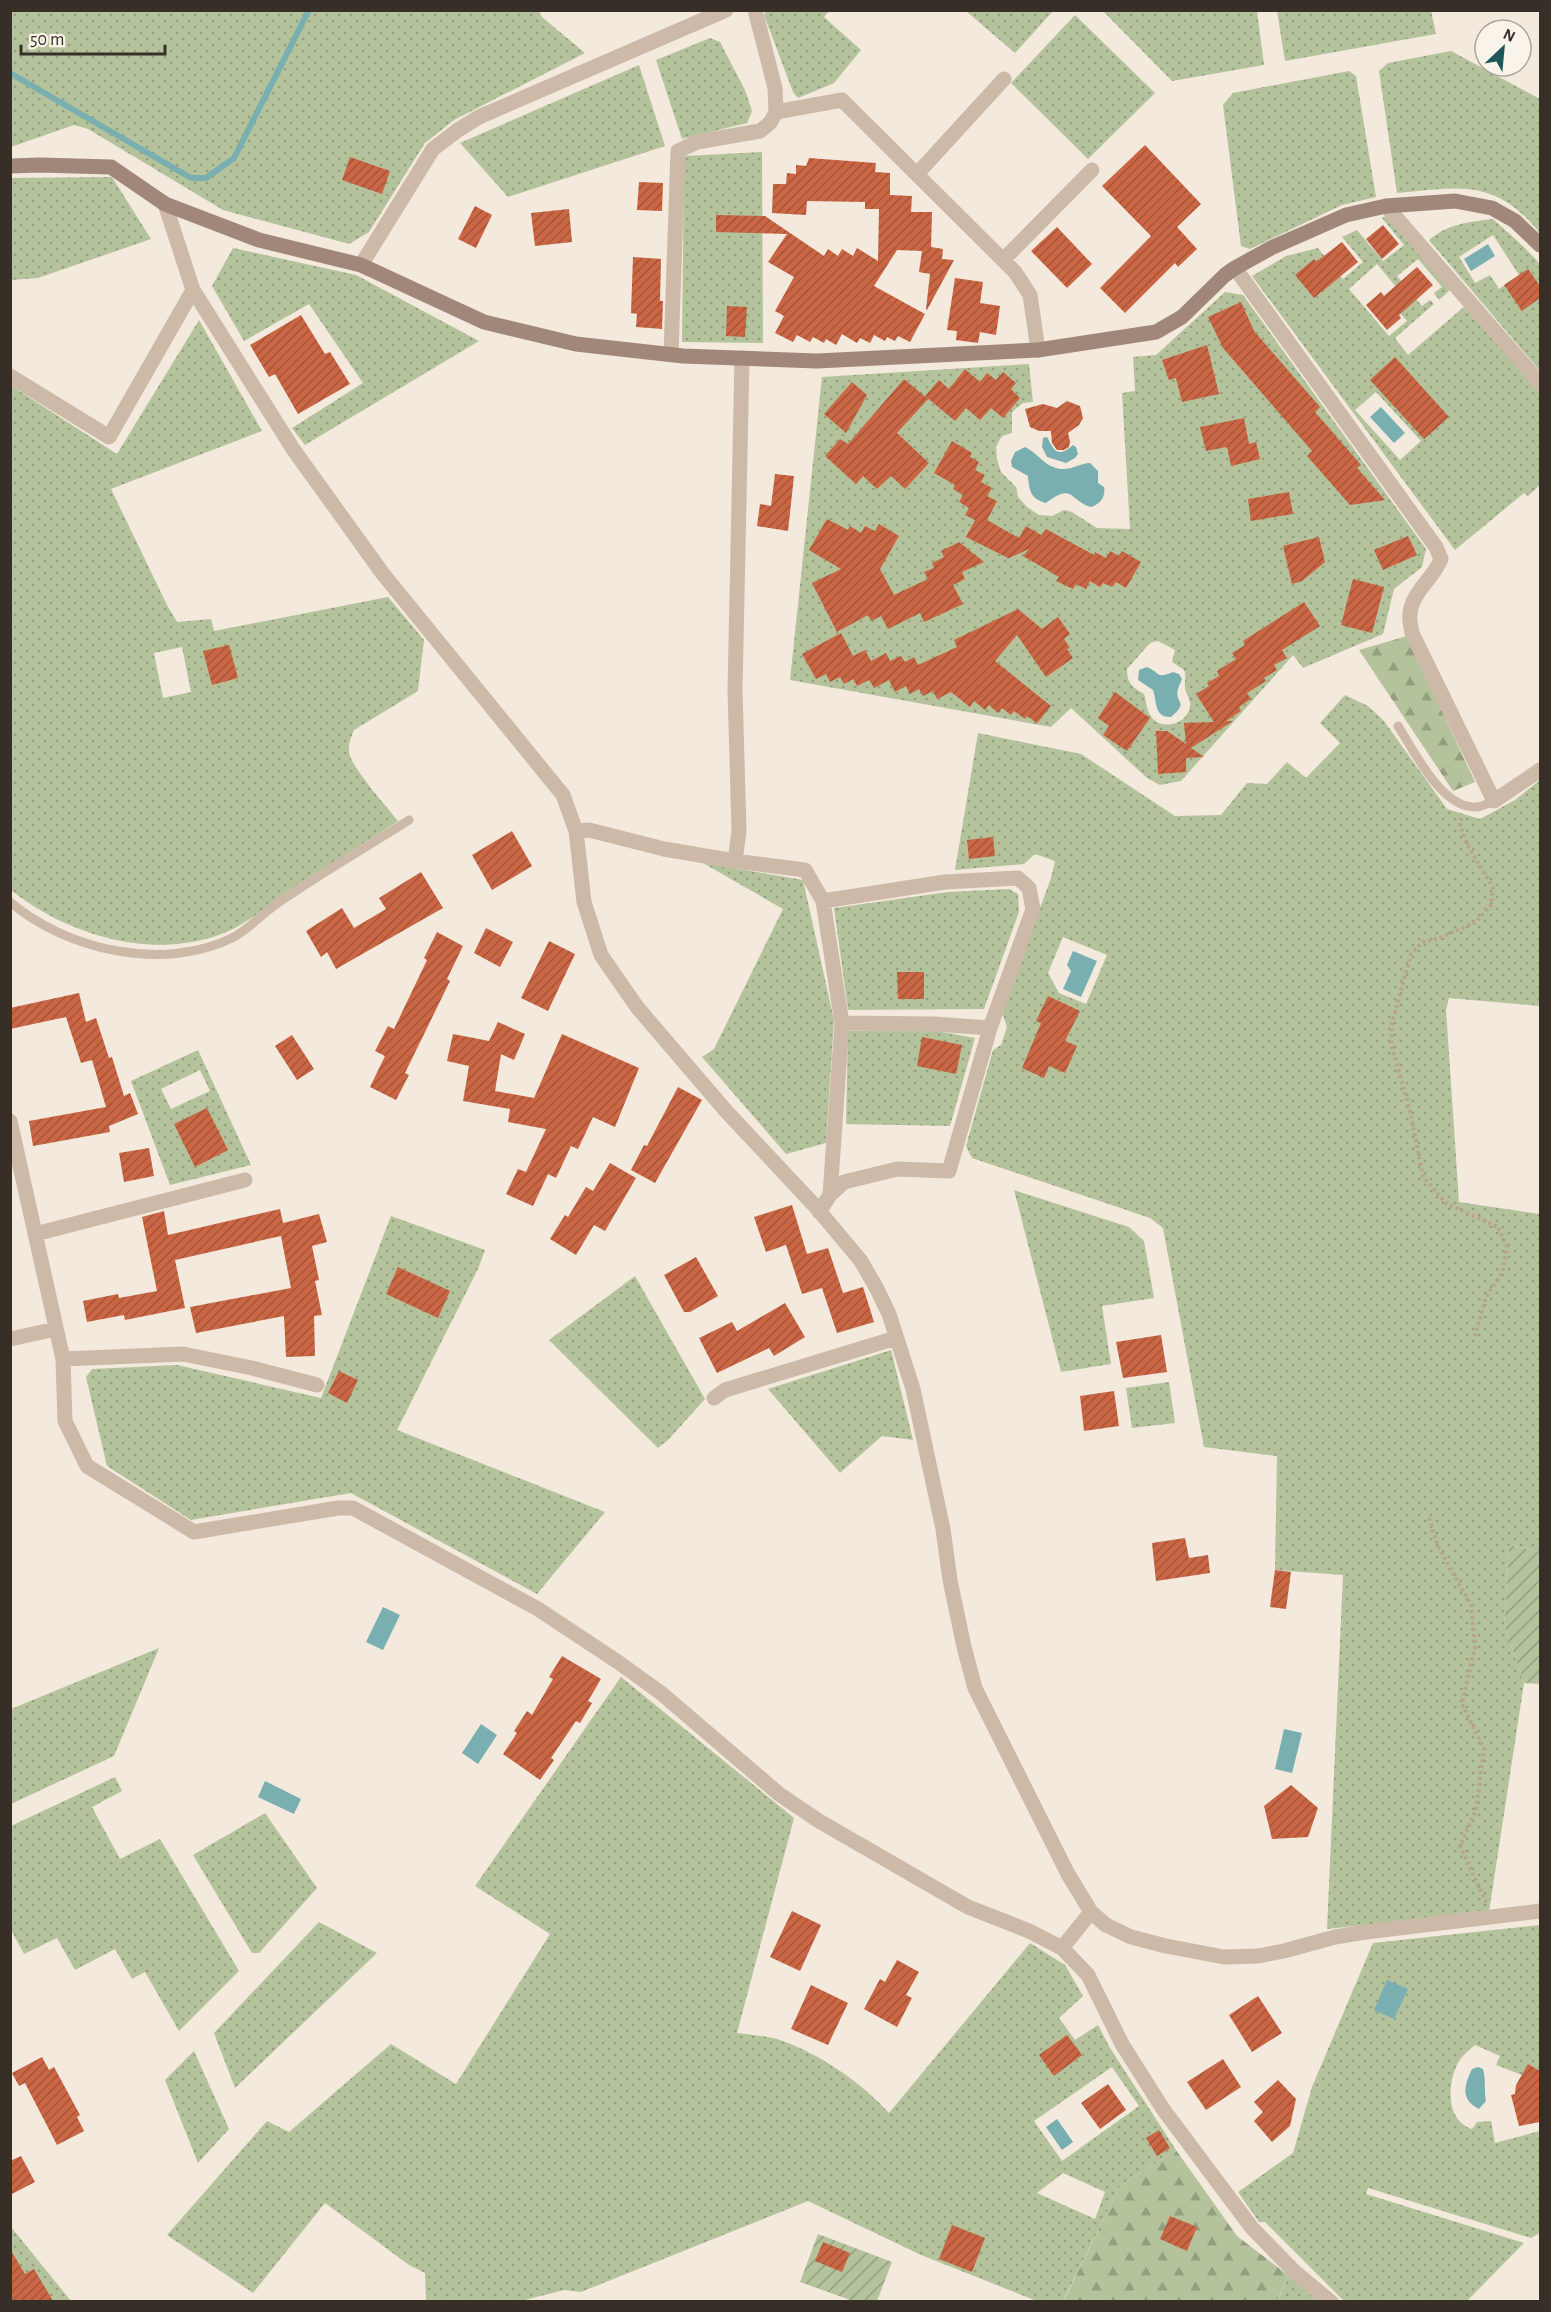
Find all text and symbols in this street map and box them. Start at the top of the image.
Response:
scale bar [21,18,165,56]
north arrow [1473,18,1533,78]
text: N [1501,26,1518,45]
text: 50 m [30,31,64,49]

